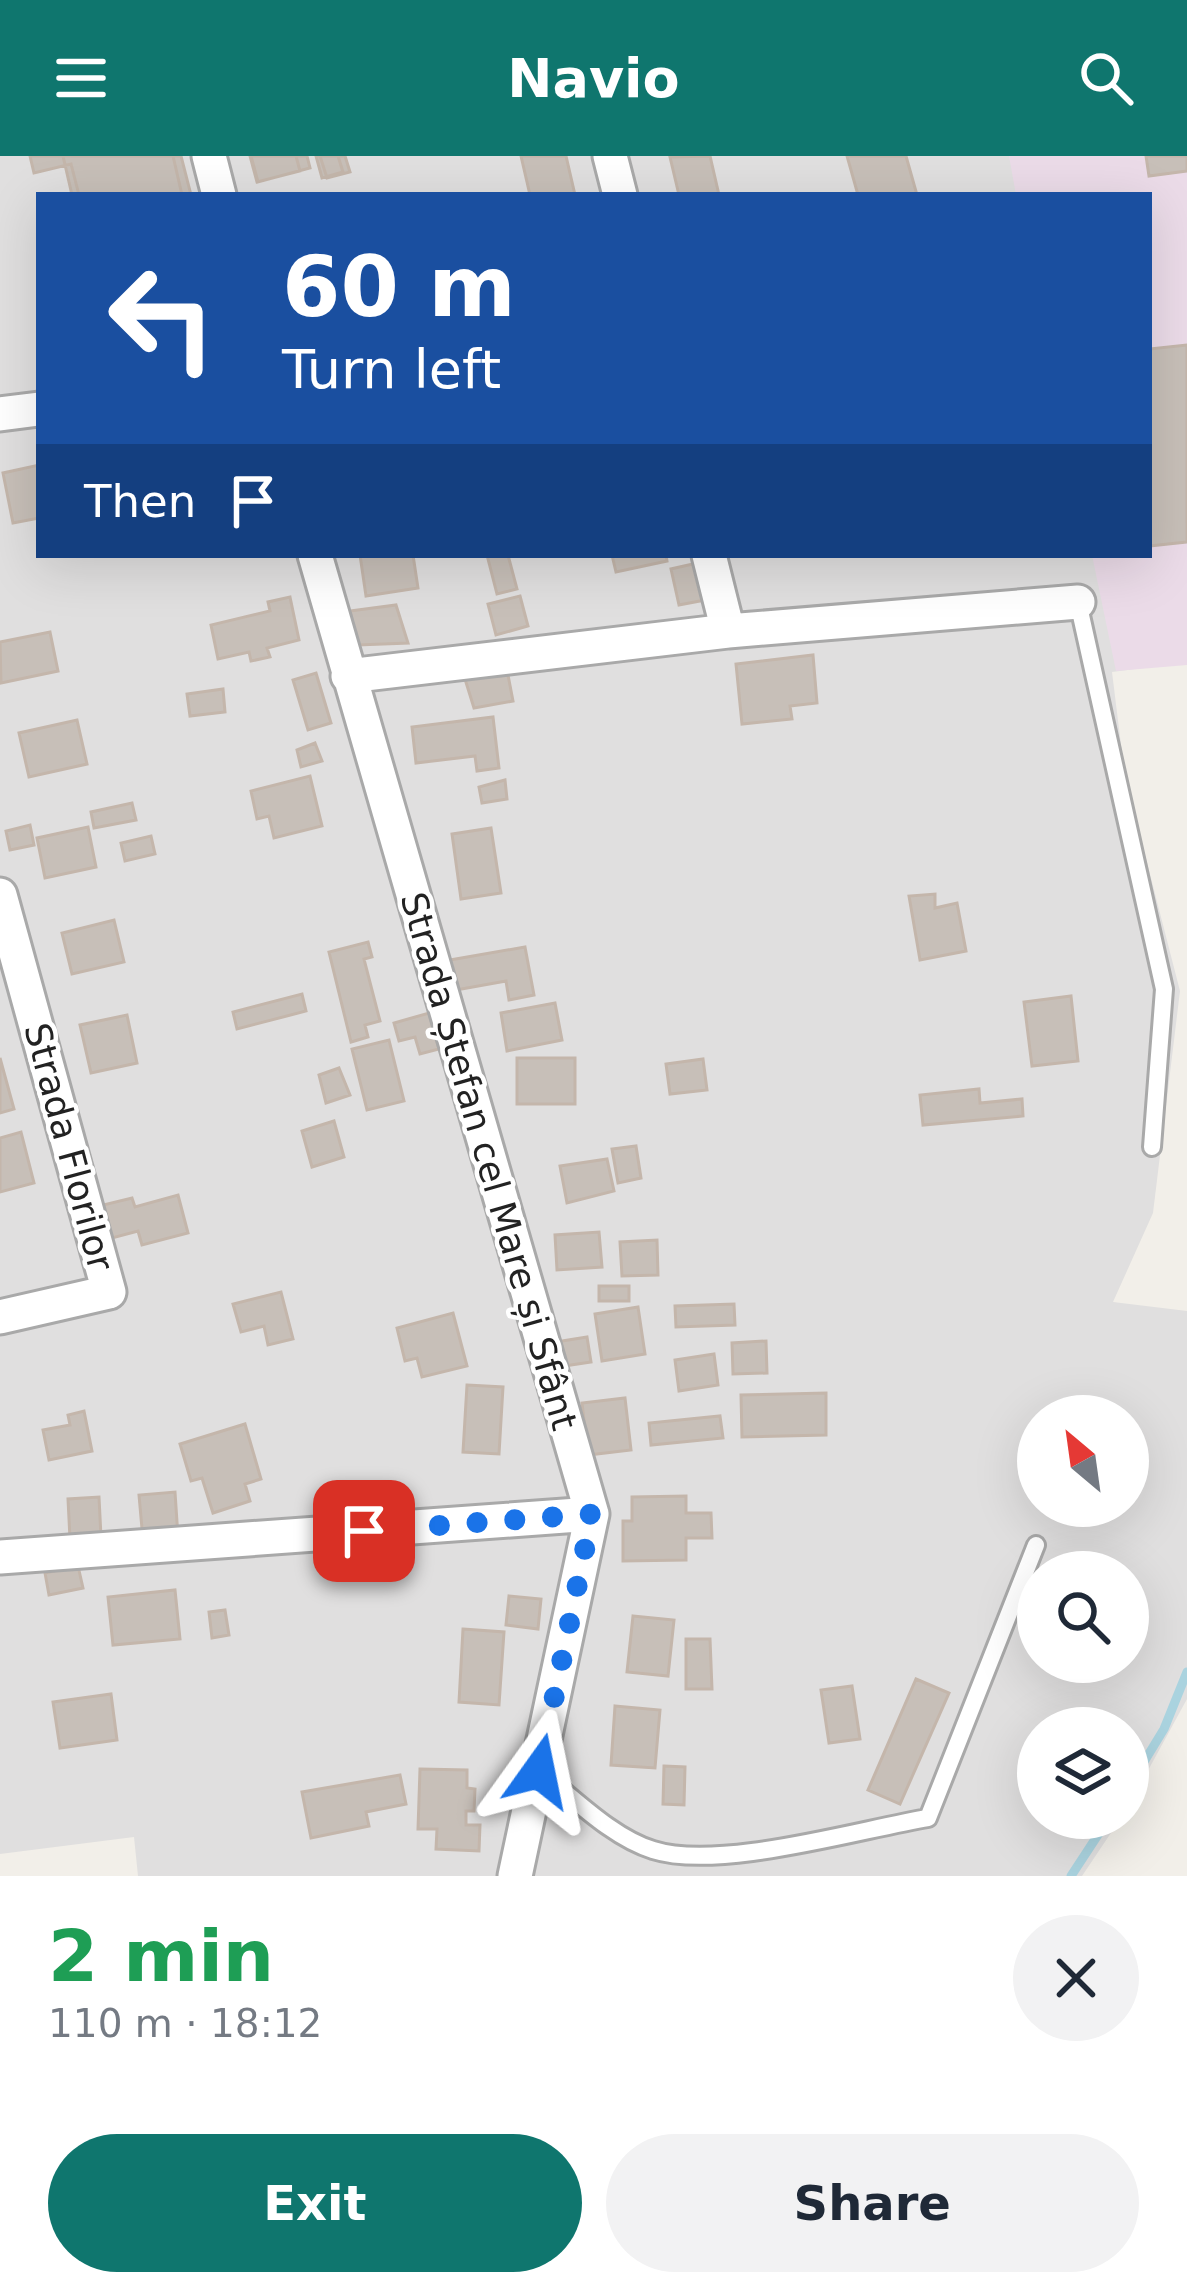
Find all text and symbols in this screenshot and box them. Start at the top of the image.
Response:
icon: menu [48,45,114,111]
icon: search [1073,45,1139,111]
text: Navio [507,47,680,110]
text: 60 m [282,238,516,336]
icon: left [84,240,240,396]
text: Turn left [282,338,501,401]
icon: arrive [220,468,286,534]
text: Then [84,475,196,528]
street label: Strada Ștefan cel Mare și Sfânt [392,888,585,1435]
street label: Strada Florilor [16,1019,122,1275]
north arrow [1017,1395,1149,1527]
map controls [1017,1395,1149,1839]
pin [313,1480,415,1582]
icon: arrive [331,1498,397,1564]
button: search [1017,1551,1149,1683]
button: layers [1017,1707,1149,1839]
position arrow [476,1708,602,1834]
text: 2 min [48,1914,274,1998]
button: close [1013,1915,1139,2041]
text: 110 m · 18:12 [48,2001,322,2046]
button: Exit [48,2134,582,2272]
button: Share [606,2134,1139,2272]

